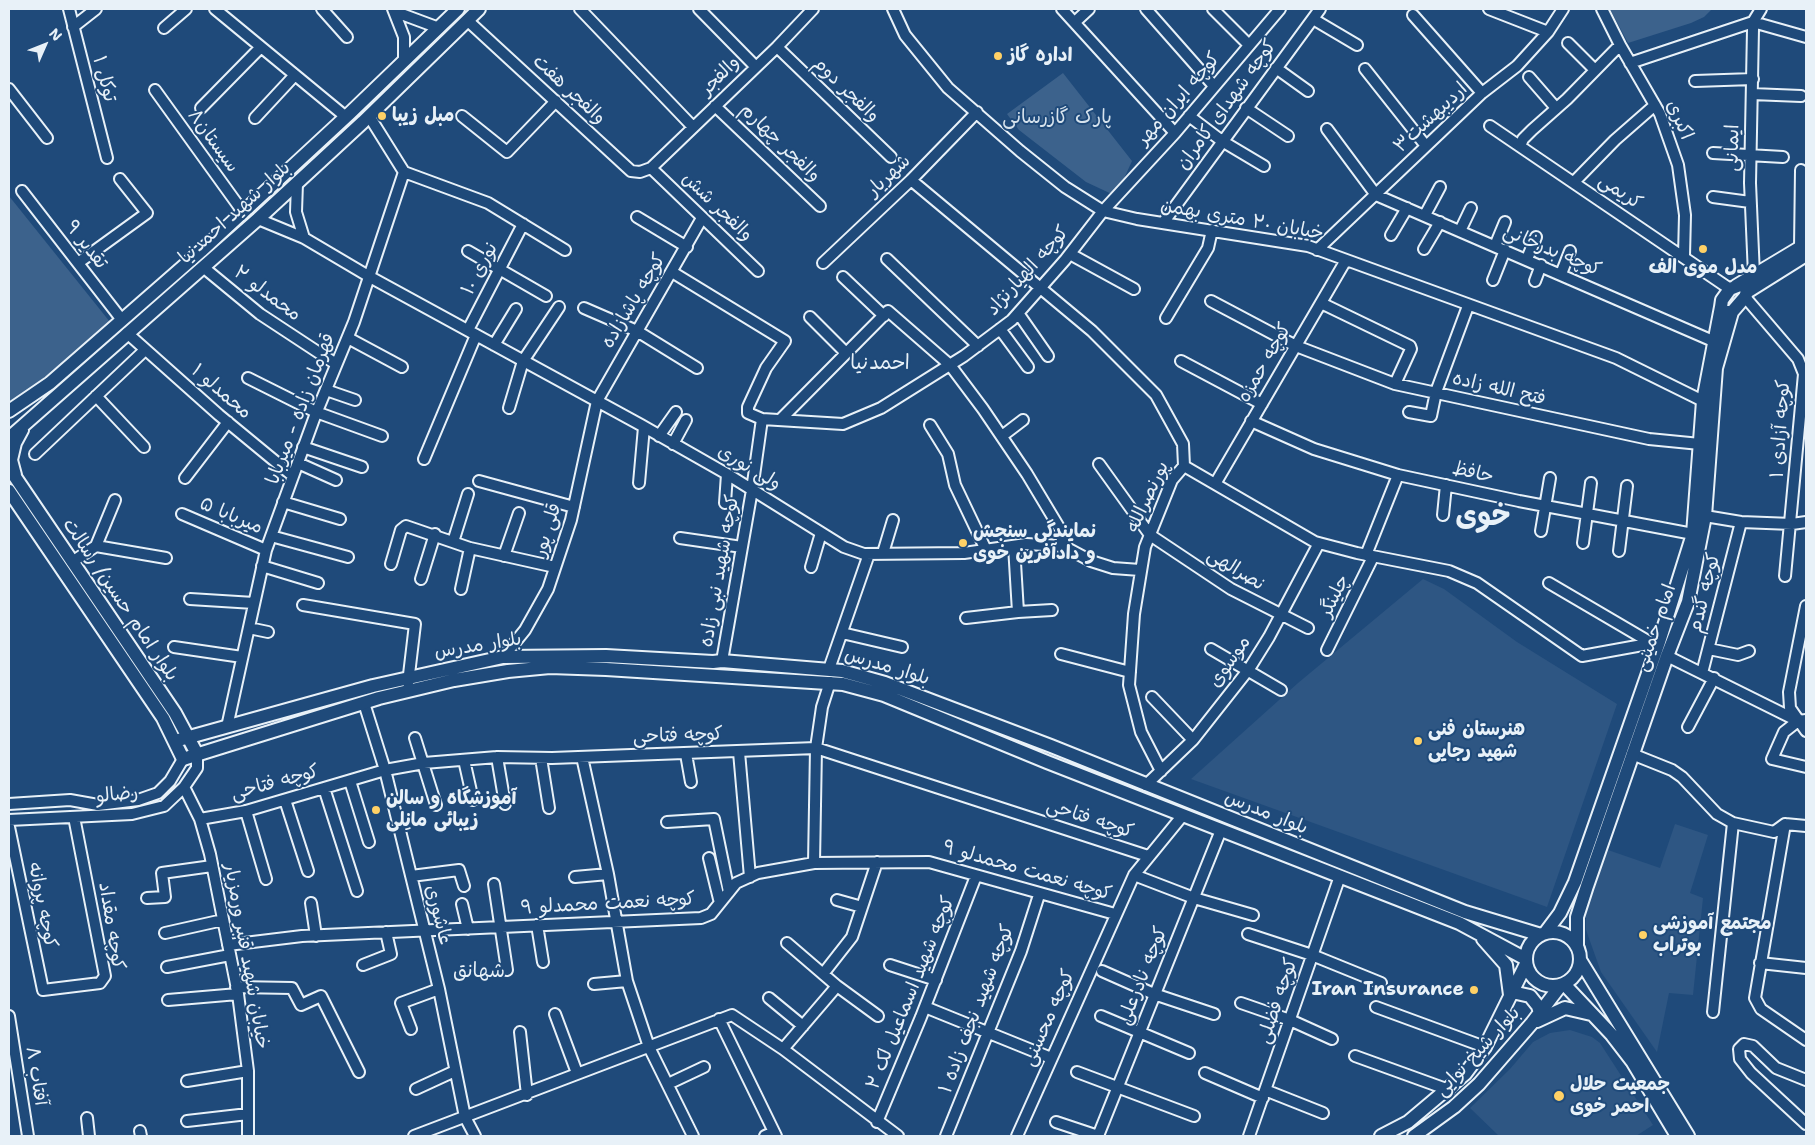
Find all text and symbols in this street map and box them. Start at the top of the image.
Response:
north arrow [20,20,70,70]
text: N [45,24,66,45]
street label: کوچه شهدای کامران [1172,35,1282,175]
place label: اداره گاز [1008,45,1072,67]
street label: کوچه ایران مهر [1132,48,1226,150]
street label: والفجر هفت [528,50,610,130]
marker: اداره گاز [992,50,1004,62]
street label: والفجر [695,51,745,101]
street label: والفجر دوم [808,52,884,128]
street label: توکل ۱ [87,53,121,105]
street label: اردیبهشت۳ [1389,78,1473,158]
street label: اکبری [1661,97,1697,143]
street label: والفجر چهارم [735,99,825,187]
street label: سیستان۸ [182,105,244,177]
place label: مبل زیبا [392,105,454,127]
park label: پارک گازرسانی [1002,107,1112,129]
marker: مبل زیبا [376,110,388,122]
street label: ایمانی [1721,124,1745,172]
street label: شهریار [862,150,916,202]
street label: بلوار شهید احمدنیا [174,157,296,269]
street label: والفجر شش [677,168,757,246]
street label: کریمی [1594,169,1646,215]
street label: خیابان ۲۰ متری بهمن [1159,194,1325,246]
street label: ۹ تقدیر [60,216,112,274]
street label: کوچه بدرخانی [1500,220,1604,282]
street label: کوچه الهیارنژاد [982,222,1074,320]
street label: نوری ۱۰ [457,239,503,299]
marker: مدل موی الف [1697,243,1709,255]
street label: کوچه پاشازاده [597,249,671,353]
place label: مدل موی الف [1649,257,1757,279]
street label: محمدلو ۲ [229,261,305,327]
street label: کوچه حمزه [1233,319,1297,407]
street label: قهرمان زاده - میربابا [262,330,340,488]
district label: احمدنیا [850,352,910,376]
street label: محمدلو ۱ [186,360,256,424]
street label: فتح الله زاده [1450,367,1548,411]
street label: کوچه آزادی ۱ [1766,379,1796,479]
street label: ولی نوری [713,440,785,496]
street label: حافظ [1450,457,1496,489]
street label: پورنصرالله [1122,458,1174,536]
street label: میربابا ۵ [196,493,266,539]
street label: کوچه شهید نبی زاده [695,493,745,649]
street label: قلی پور [529,500,567,560]
district label: خوی [1456,500,1510,534]
street label: بلوار امام حسین/ رسالت [57,514,183,686]
place label: نمایندگی سنجش و دادآفرین خوی [973,521,1096,565]
marker: نمایندگی سنجش و دادآفرین خوی [957,537,969,549]
street label: نصرالهی [1203,544,1269,596]
street label: کوچه گندم [1684,551,1726,635]
street label: چلینگر [1315,571,1355,621]
street label: امام خمینی [1630,581,1682,675]
street label: بلوار مدرس [433,628,523,664]
street label: موسوی [1204,632,1256,692]
street label: بلوار مدرس [842,643,932,691]
place label: هنرستان فنی شهید رجایی [1428,719,1525,763]
street label: کوچه فتاحی [633,723,723,749]
marker: هنرستان فنی شهید رجایی [1412,735,1424,747]
street label: کوچه فتاحی [228,760,322,806]
street label: رضالو [95,781,139,809]
street label: بلوار مدرس [1221,786,1311,840]
place label: آموزشگاه و سالن زیبائی مانِلی [386,788,516,832]
street label: کوچه فتاحی [1044,794,1136,844]
marker: آموزشگاه و سالن زیبائی مانِلی [370,804,382,816]
street label: کوچه نعمت محمدلو ۹ [940,836,1114,906]
street label: کوچه پروانه [22,860,62,950]
street label: خیابان شهید قنبر ورمزیار [218,861,274,1051]
street label: کوچه مقداد [93,881,129,971]
street label: عاشوری [420,883,456,947]
street label: کوچه نعمت محمدلو ۹ [520,888,696,920]
street label: کوچه شهید اسماعیل لک ۲ [862,893,960,1093]
place label: مجتمع آموزشی بوتراب [1653,913,1772,957]
street label: کوچه شهید نجف زاده ۱ [934,922,1020,1096]
street label: کوچه نادرعلی [1113,924,1173,1028]
marker: مجتمع آموزشی بوتراب [1637,929,1649,941]
street label: کوچه فضلی [1253,955,1303,1047]
district label: شهانق [453,960,505,984]
street label: کوچه محسنی [1018,966,1080,1070]
place label: Iran Insurance [1311,979,1464,1001]
marker: Iran Insurance [1468,984,1480,996]
street label: بلوار شیخ نوایی [1431,1002,1525,1102]
street label: آفتاب ۸ [20,1045,52,1107]
place label: جمعیت حلال احمر خوی [1570,1074,1670,1118]
marker: جمعیت حلال احمر خوی [1552,1089,1566,1103]

